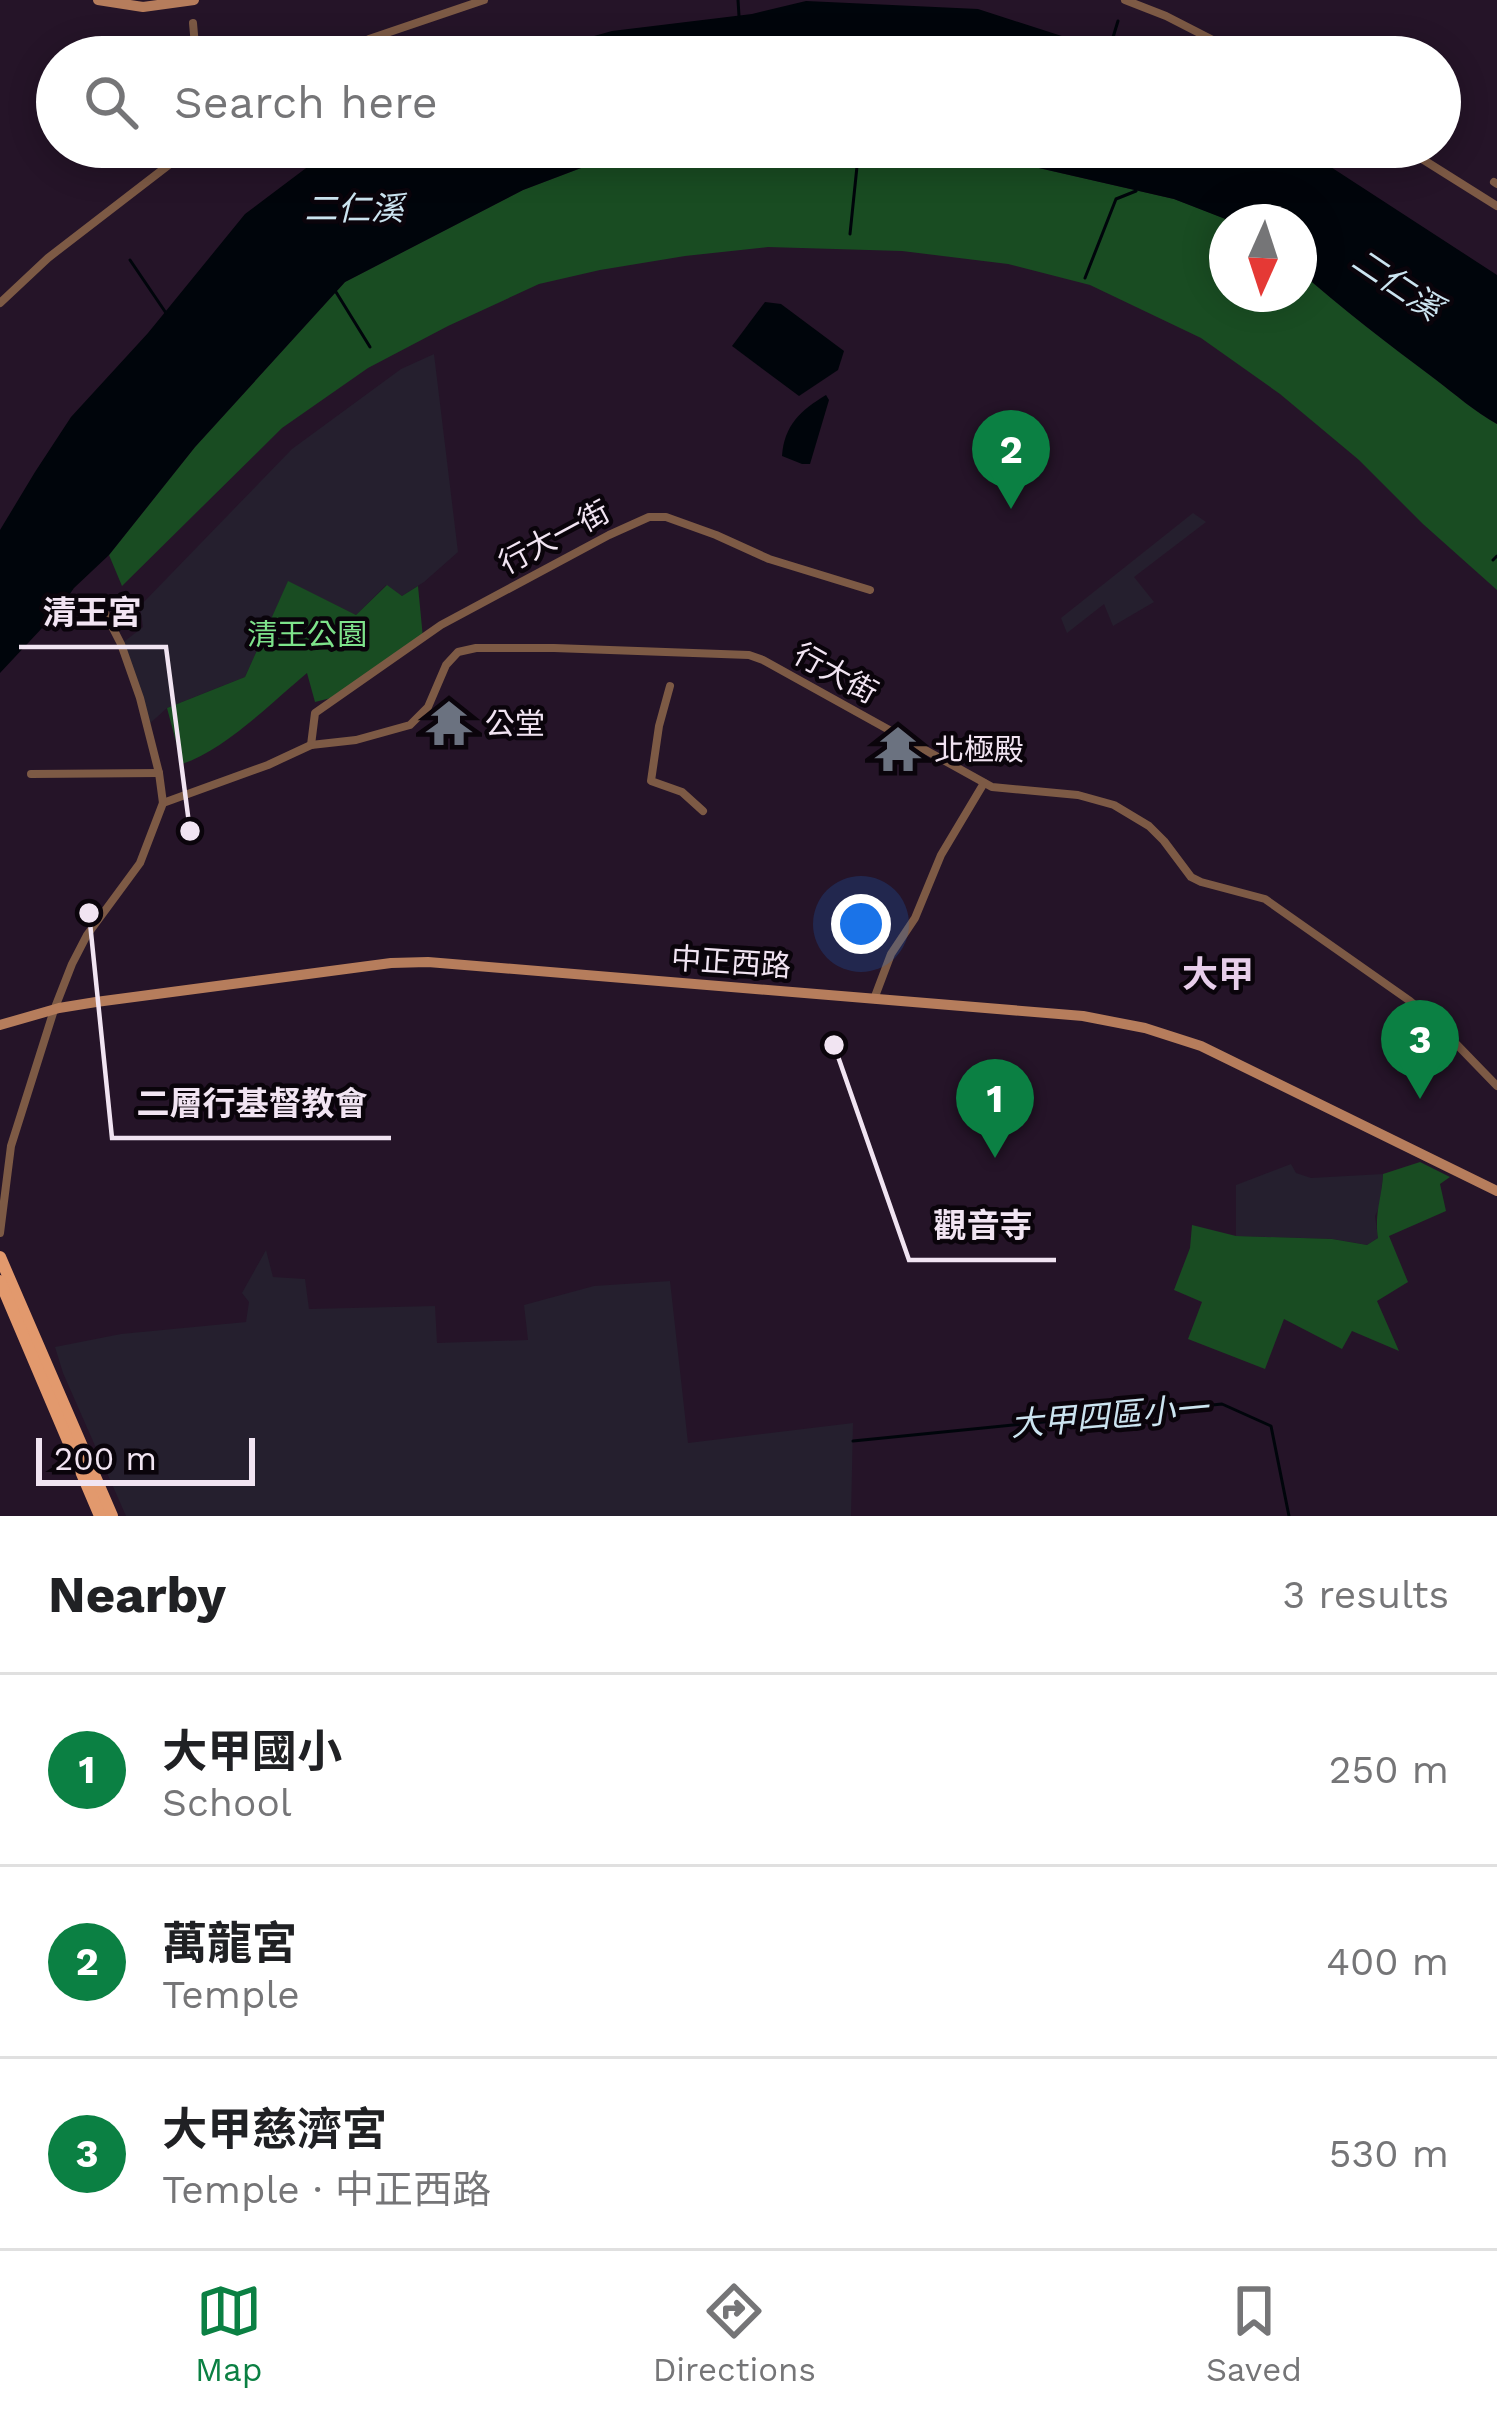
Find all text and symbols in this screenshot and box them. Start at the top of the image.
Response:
search box [36,36,1461,168]
icon: search [78,69,144,135]
text: Search here [174,76,438,129]
water label: 二仁溪 [305,189,408,228]
north arrow [1209,204,1317,312]
water label: 二仁溪 [1345,240,1452,330]
pin: 2 [972,410,1050,509]
street label: 行大一街 [493,493,615,581]
callout: 清王宮 [19,578,166,647]
text: 清王宮 [43,593,142,632]
park label: 清王公園 [247,617,367,652]
street label: 行大街 [788,636,884,710]
temple icon: 公堂 [424,698,474,748]
place label: 公堂 [485,706,545,741]
temple icon: 北極殿 [873,724,923,774]
place label: 北極殿 [934,732,1024,767]
your location [831,894,891,954]
street label: 中正西路 [670,940,792,984]
district label: 大甲 [1182,954,1254,996]
pin: 3 [1381,1000,1459,1099]
pin: 1 [956,1059,1034,1158]
callout: 二層行基督教會 [112,1069,391,1138]
text: 二層行基督教會 [137,1084,368,1123]
callout: 觀音寺 [909,1191,1056,1260]
text: 觀音寺 [934,1206,1033,1245]
water label: 大甲四區小一 [1009,1388,1212,1444]
scale bar [36,1432,255,1485]
text: 200 m [54,1439,157,1478]
text: Nearby [48,1565,226,1624]
text: 3 results [1283,1572,1449,1617]
text: 大甲國小 [162,1725,342,1778]
text: 1 [79,1747,95,1792]
text: 250 m [1329,1747,1449,1792]
text: School [162,1780,292,1825]
text: 萬龍宮 [162,1917,297,1970]
text: 2 [75,1939,99,1984]
text: 400 m [1326,1939,1449,1984]
text: Temple [162,1972,300,2017]
text: 大甲慈濟宮 [162,2103,387,2156]
text: 3 [75,2131,99,2176]
text: 530 m [1329,2131,1449,2176]
text: Temple · 中正西路 [162,2167,491,2212]
tab: Map [195,2278,262,2389]
tab: Directions [653,2278,816,2389]
tab: Saved [1206,2278,1302,2389]

